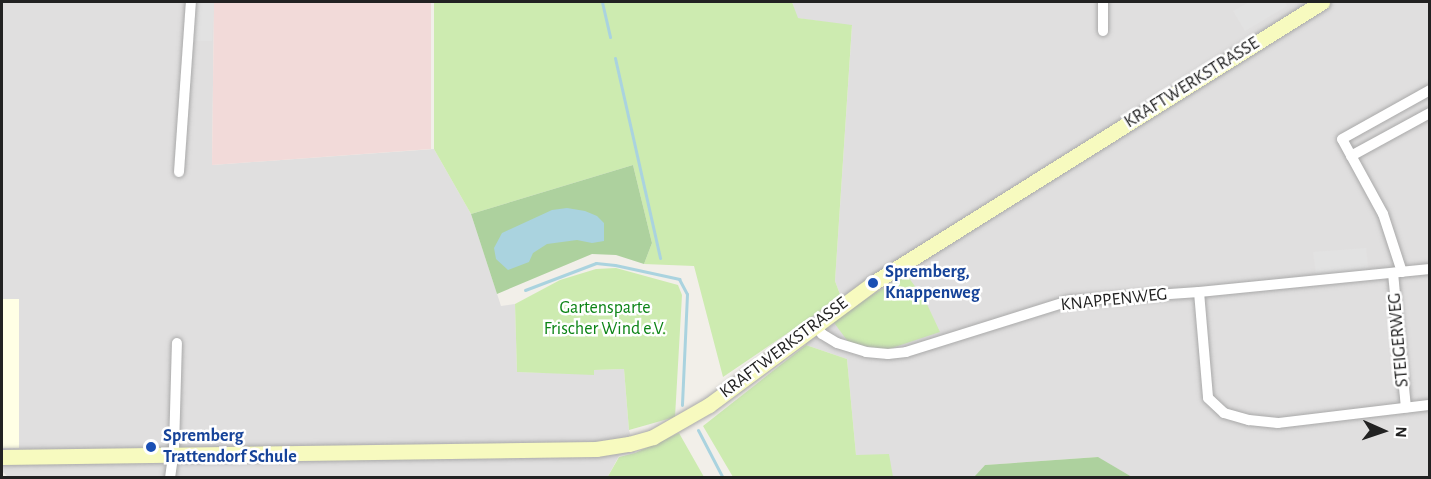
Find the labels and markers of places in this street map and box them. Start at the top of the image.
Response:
place label: Spremberg, Knappenweg [885,262,980,304]
marker: Spremberg, Knappenweg [866,276,880,290]
place label: Spremberg Trattendorf Schule [163,426,297,468]
marker: Spremberg Trattendorf Schule [144,440,158,454]

